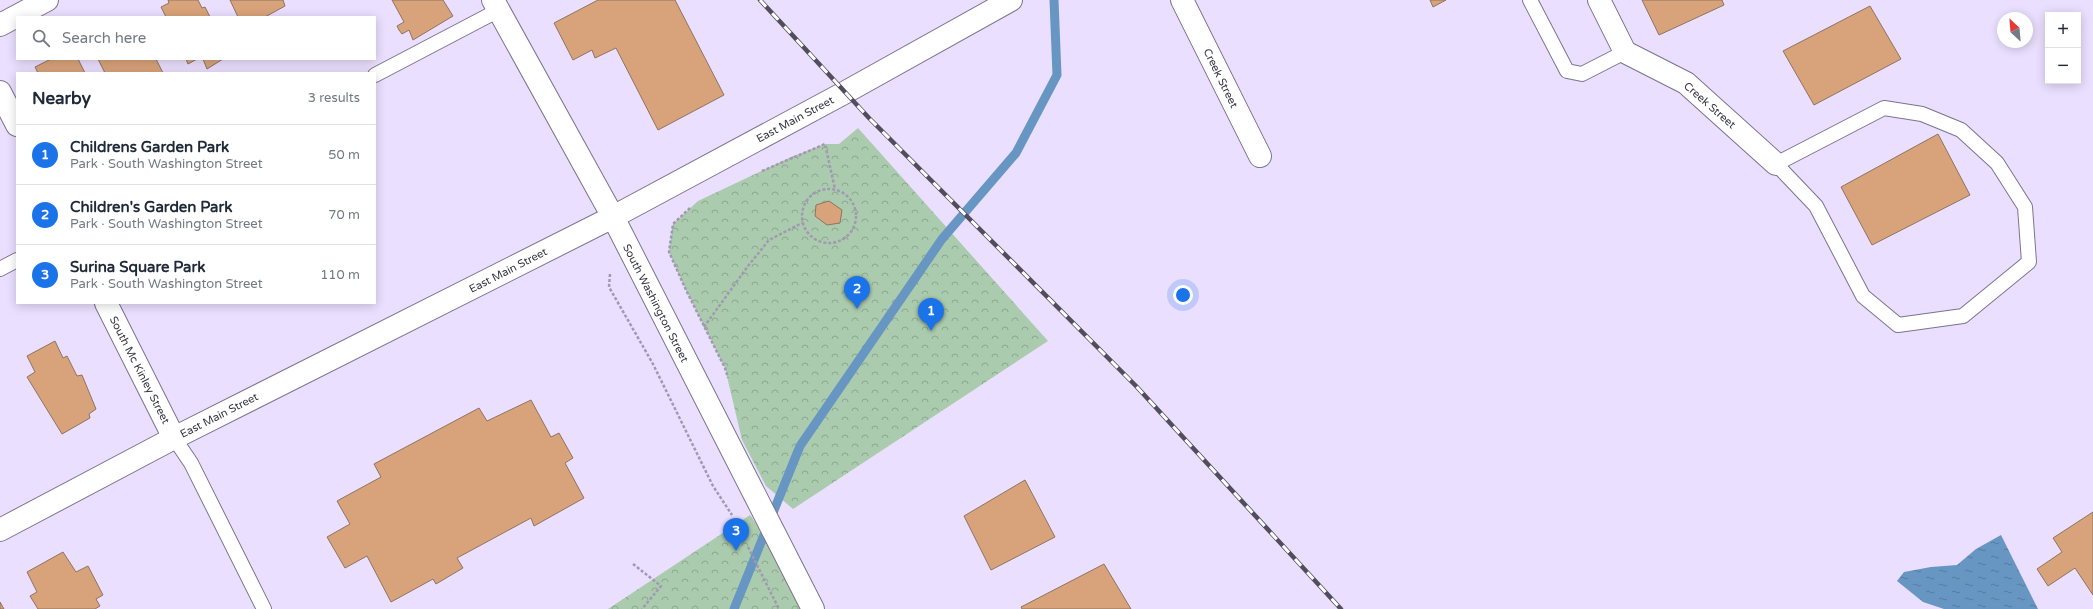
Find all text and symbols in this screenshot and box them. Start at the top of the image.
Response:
north arrow [1997,12,2033,48]
map controls [2045,12,2081,84]
button: + [2045,12,2081,48]
search box [16,16,376,60]
icon: search [30,27,52,49]
text: Search here [62,29,146,47]
street label: Creek Street [1201,46,1241,110]
button: − [2045,48,2081,84]
street label: Creek Street [1681,79,1738,131]
text: Nearby [32,88,91,109]
text: 3 results [308,90,360,106]
street label: East Main Street [754,94,836,145]
text: Childrens Garden Park [70,138,229,156]
text: 1 [41,147,49,163]
text: 50 m [328,147,360,163]
text: Park · South Washington Street [70,156,263,172]
text: Children's Garden Park [70,198,232,216]
text: 2 [41,207,49,223]
text: 70 m [328,207,360,223]
text: Park · South Washington Street [70,216,263,232]
street label: South Washington Street [620,242,691,365]
street label: East Main Street [467,245,549,296]
text: Surina Square Park [70,258,205,276]
text: 3 [41,267,49,283]
text: 110 m [320,267,360,283]
text: Park · South Washington Street [70,276,263,292]
pin: 2 [844,276,870,309]
your location [1173,285,1193,305]
pin: 1 [918,298,944,331]
street label: South Mc Kinley Street [107,314,172,426]
street label: East Main Street [178,390,260,441]
pin: 3 [723,518,749,551]

